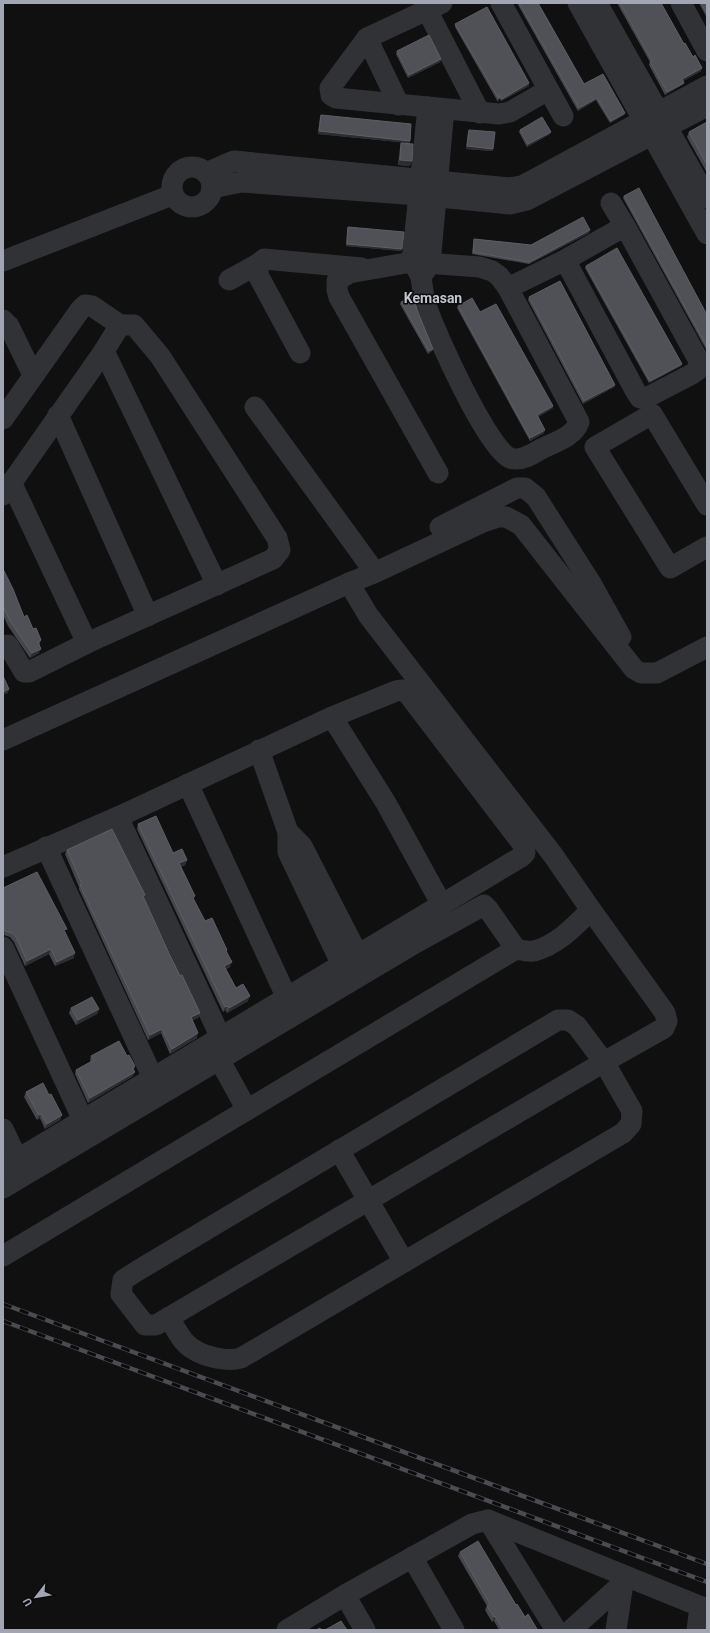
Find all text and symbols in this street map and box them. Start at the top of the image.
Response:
district label: Kemasan [404,290,462,306]
north arrow [16,1577,56,1617]
text: U [20,1595,35,1608]

